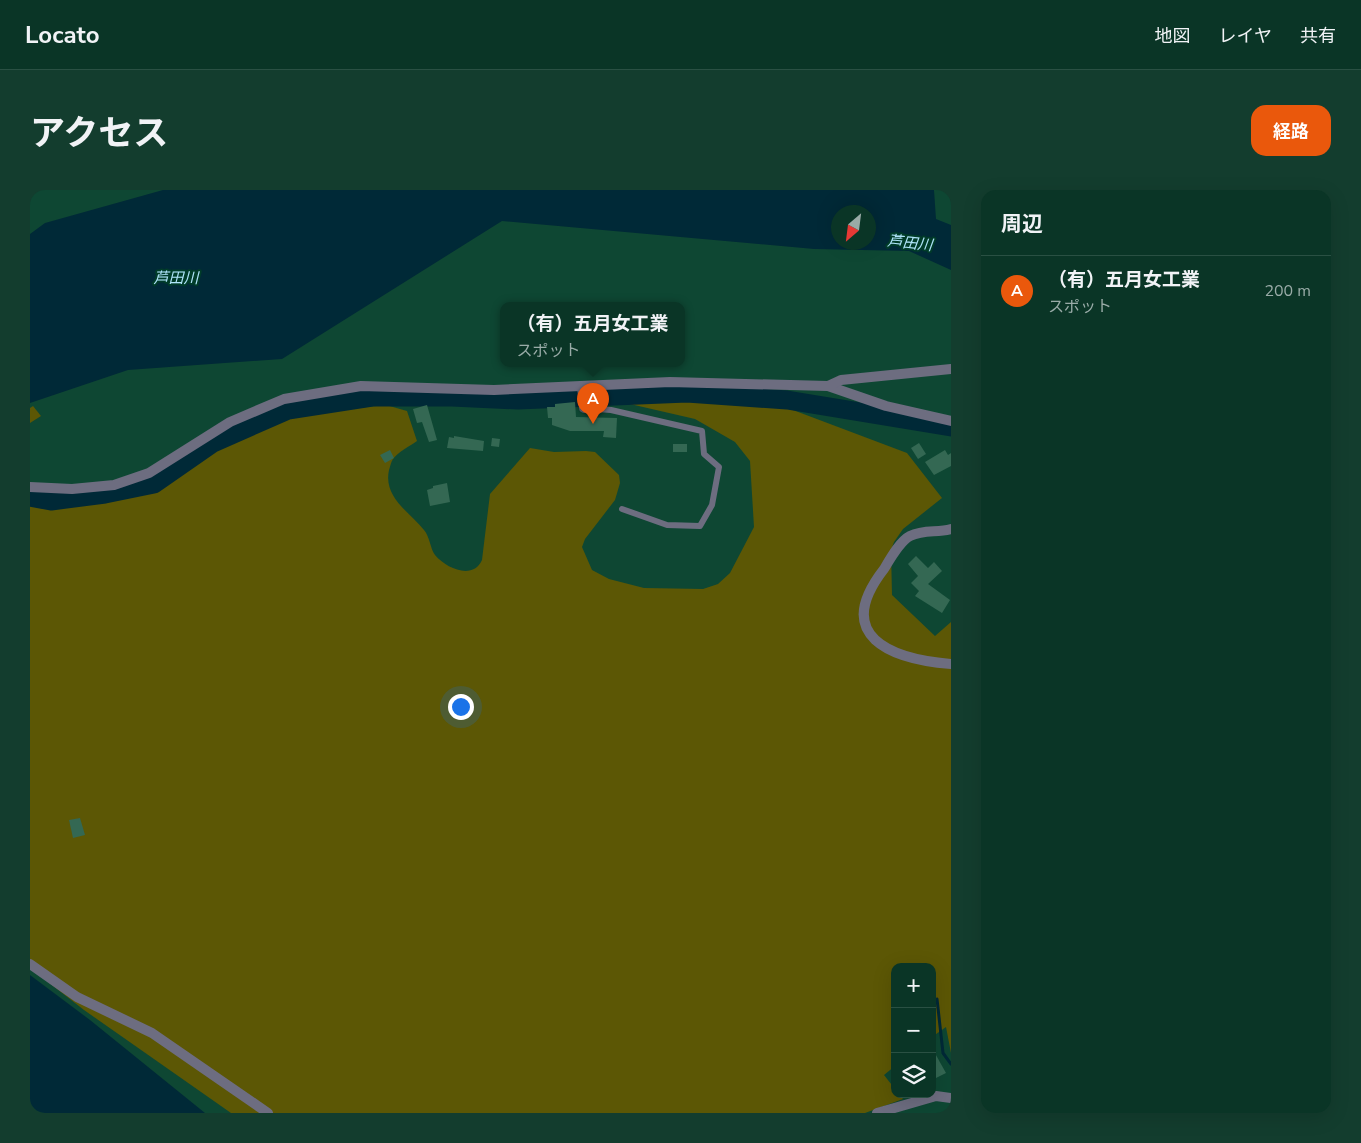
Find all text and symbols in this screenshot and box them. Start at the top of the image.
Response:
text: Locato [25,19,100,51]
text: 地図 [1155,24,1191,48]
text: レイヤ [1219,24,1272,48]
text: 共有 [1300,24,1336,48]
button: 経路 [1251,105,1331,156]
text: アクセス [30,110,168,157]
north arrow [831,205,876,250]
text: 周辺 [1001,210,1043,238]
water label: 芦田川 [887,231,935,256]
text: （有）五月女工業 [1048,267,1200,293]
water label: 芦田川 [153,268,200,288]
text: A [1011,280,1023,302]
text: 200 m [1264,280,1311,302]
text: スポット [1048,296,1112,318]
popup [500,302,685,367]
text: （有）五月女工業 [516,311,669,337]
text: スポット [516,340,581,362]
pin: A [577,383,609,424]
your location [448,694,474,720]
map controls [891,963,936,1098]
button: + [891,963,936,1008]
button: − [891,1008,936,1053]
button: layers [891,1053,936,1098]

